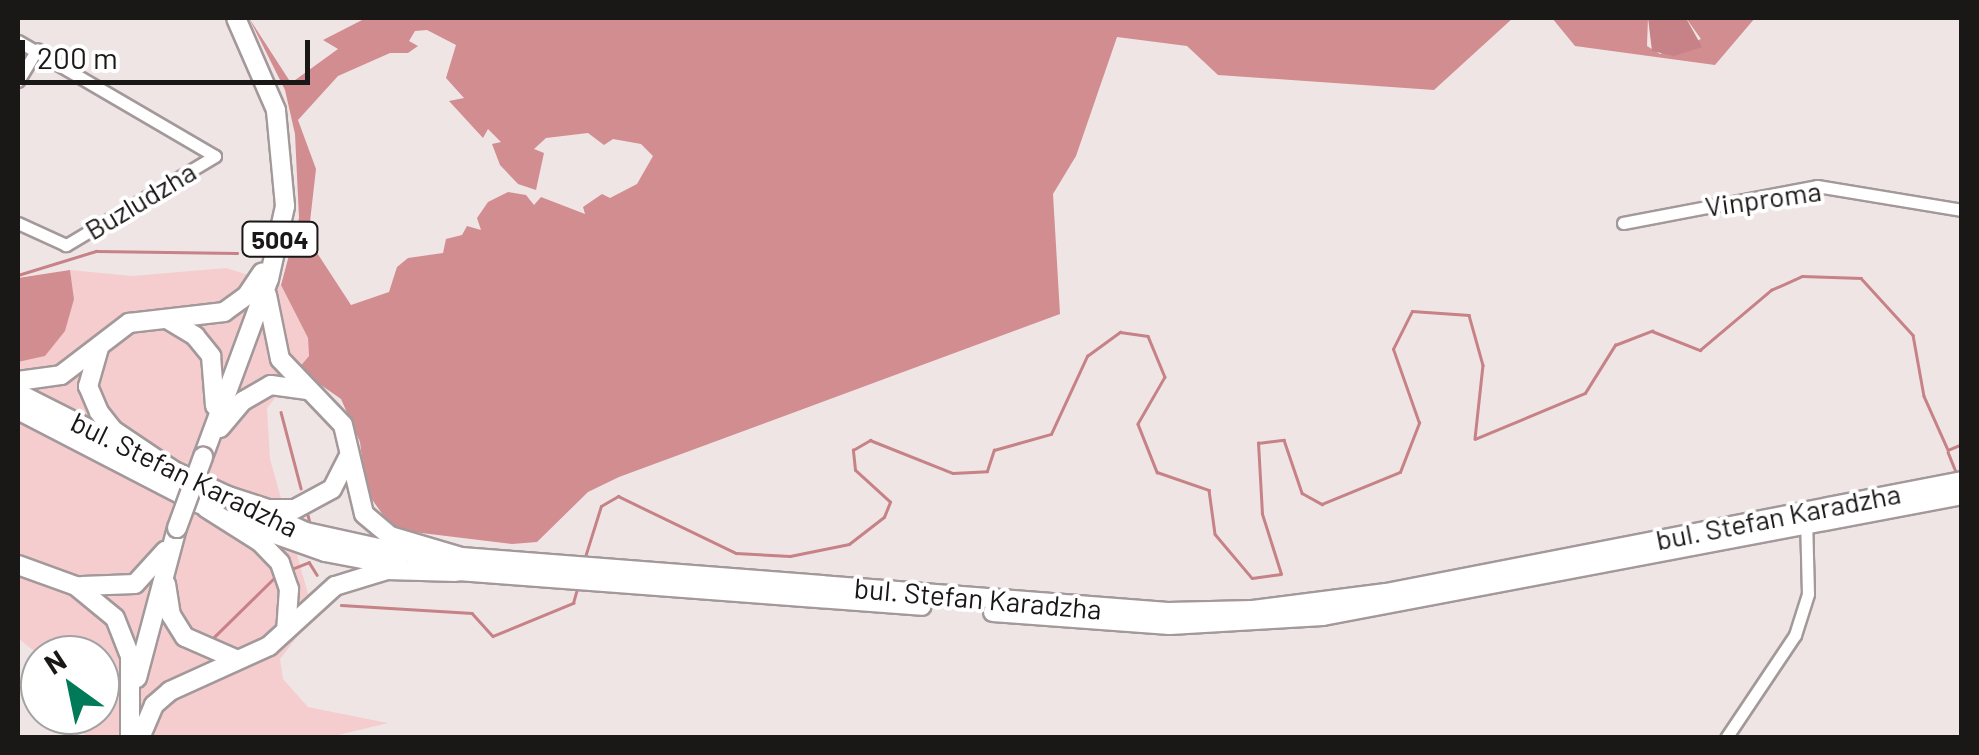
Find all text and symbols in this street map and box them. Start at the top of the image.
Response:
scale bar [25,20,315,82]
text: 200 m [37,39,118,75]
street label: Buzludzha [79,154,201,246]
street label: Vinproma [1703,173,1823,223]
road number: 5004 [240,219,320,259]
street label: bul. Stefan Karadzha [66,404,304,544]
street label: bul. Stefan Karadzha [1653,476,1903,556]
street label: bul. Stefan Karadzha [853,570,1103,626]
north arrow [20,635,120,735]
text: N [38,642,72,681]

